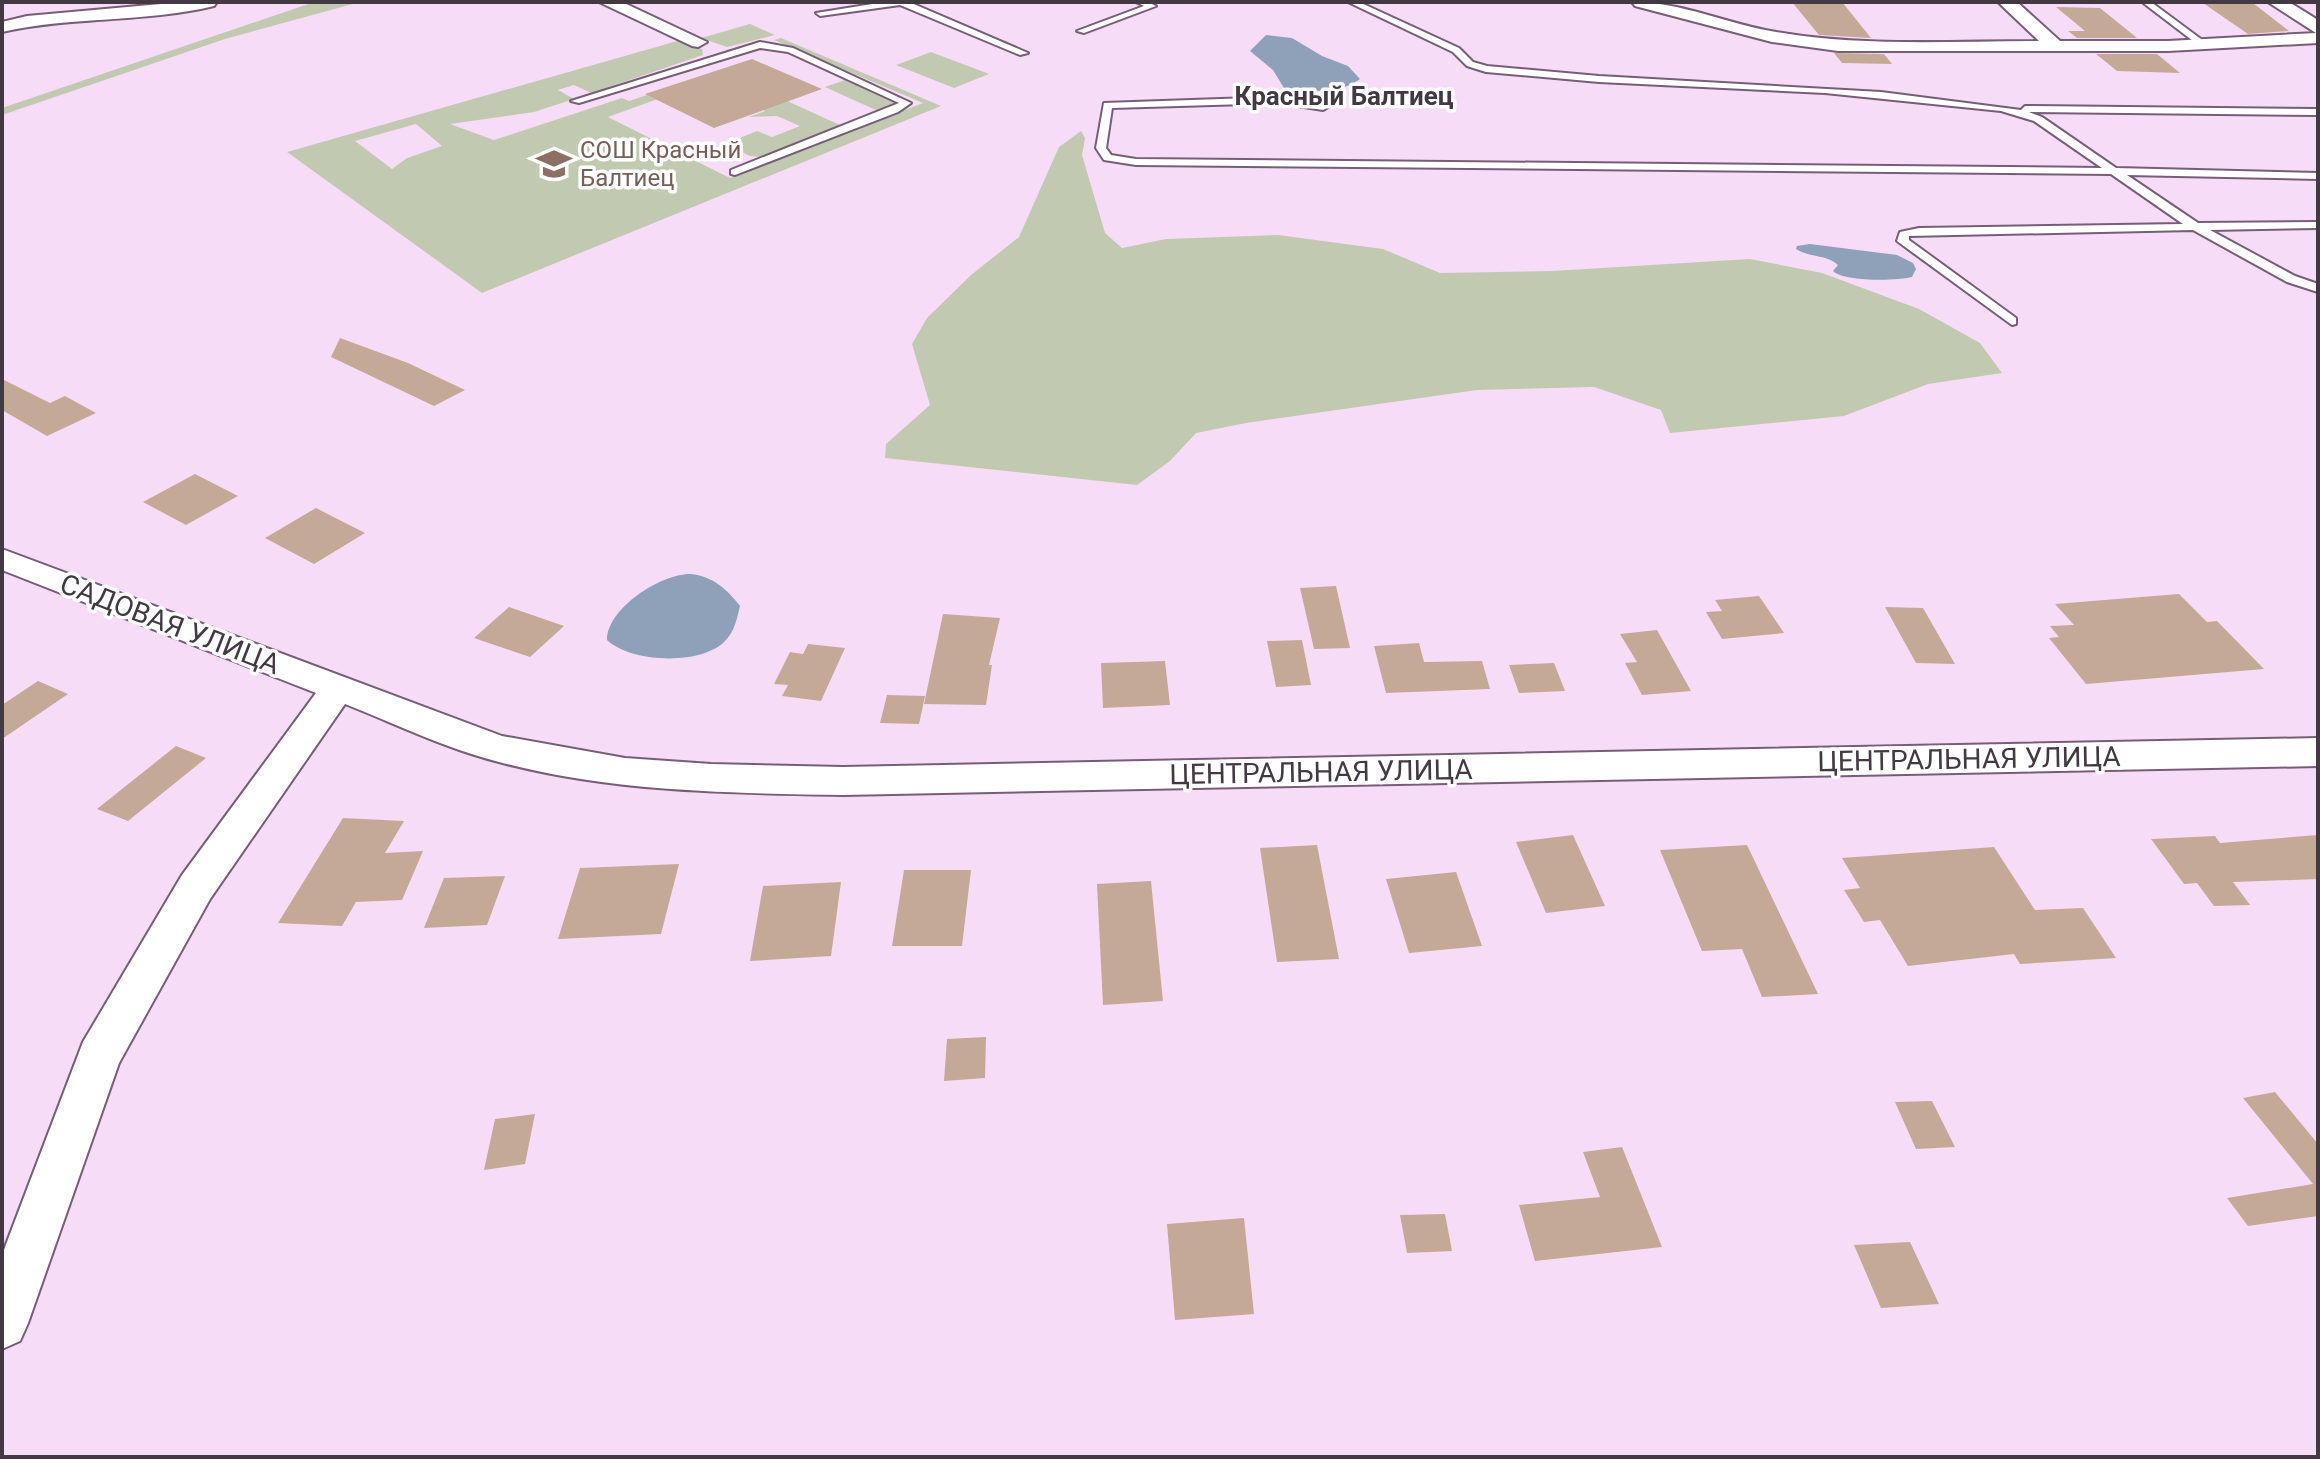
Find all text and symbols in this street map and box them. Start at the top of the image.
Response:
district label: Красный Балтиец [1234,81,1454,111]
place label: СОШ Красный Балтиец [580,136,741,192]
school or university icon: СОШ Красный Балтиец [535,145,573,183]
street label: САДОВАЯ УЛИЦА [55,567,285,681]
street label: ЦЕНТРАЛЬНАЯ УЛИЦА [1817,740,2121,778]
street label: ЦЕНТРАЛЬНАЯ УЛИЦА [1169,753,1473,791]

